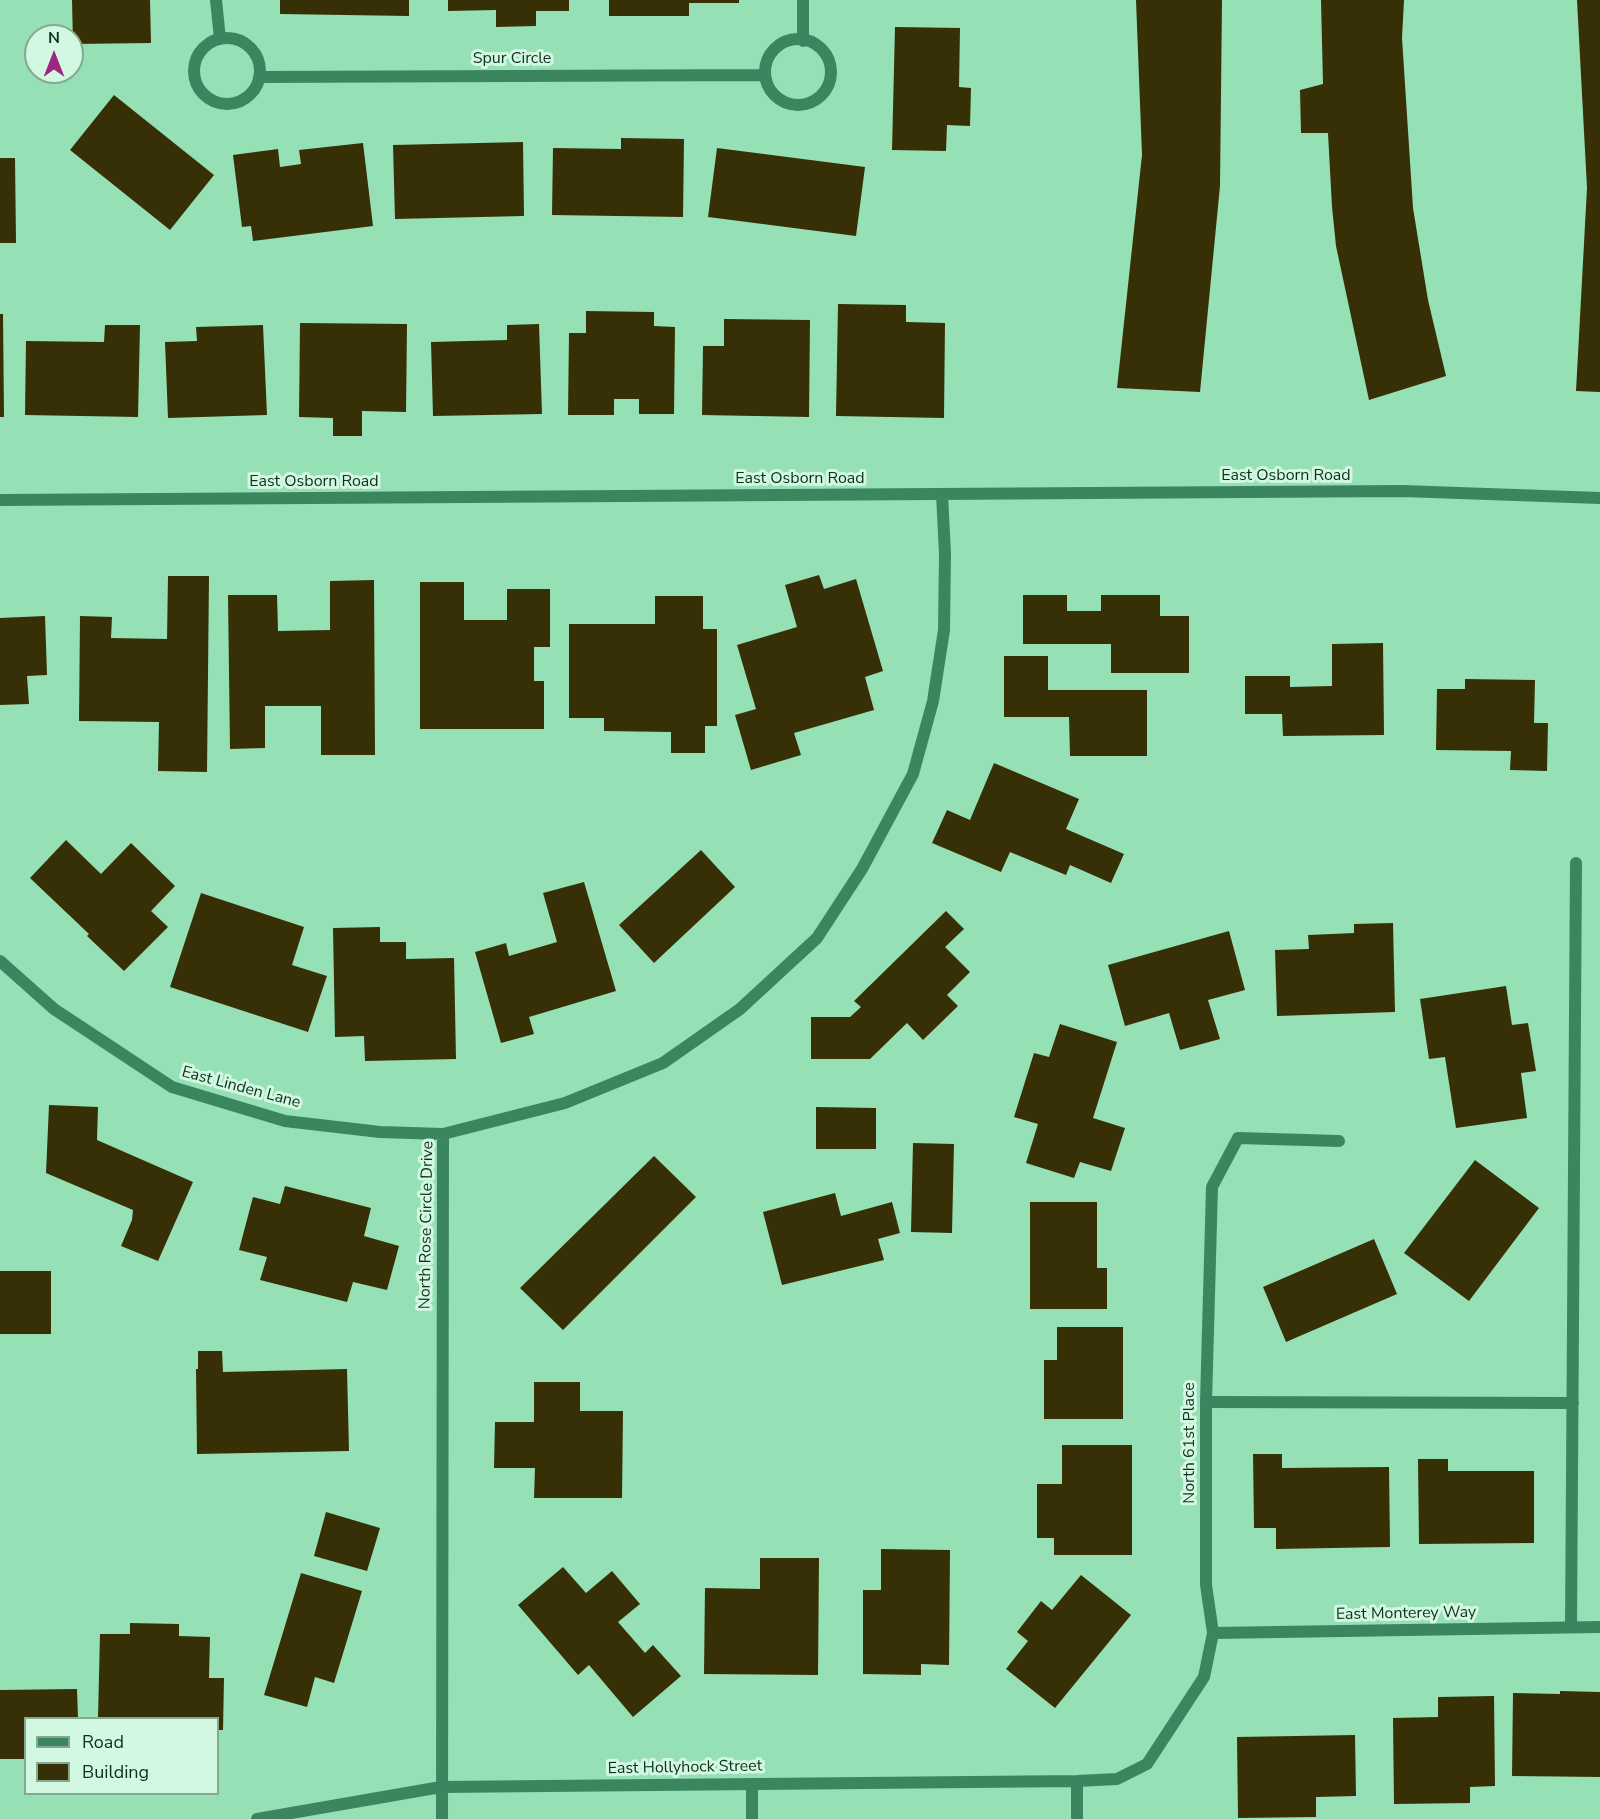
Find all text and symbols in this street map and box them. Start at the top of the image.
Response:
north arrow [24,24,84,84]
text: N [48,27,60,49]
street label: Spur Circle [473,49,551,69]
street label: East Osborn Road [1221,466,1351,486]
street label: East Osborn Road [735,469,865,489]
street label: East Osborn Road [249,472,379,492]
street label: East Linden Lane [179,1063,303,1113]
street label: North Rose Circle Drive [416,1141,438,1309]
street label: North 61st Place [1180,1382,1200,1504]
street label: East Monterey Way [1336,1603,1476,1625]
legend [24,1717,219,1795]
text: Road [82,1730,124,1754]
street label: East Hollyhock Street [607,1757,763,1779]
text: Building [82,1760,149,1784]

